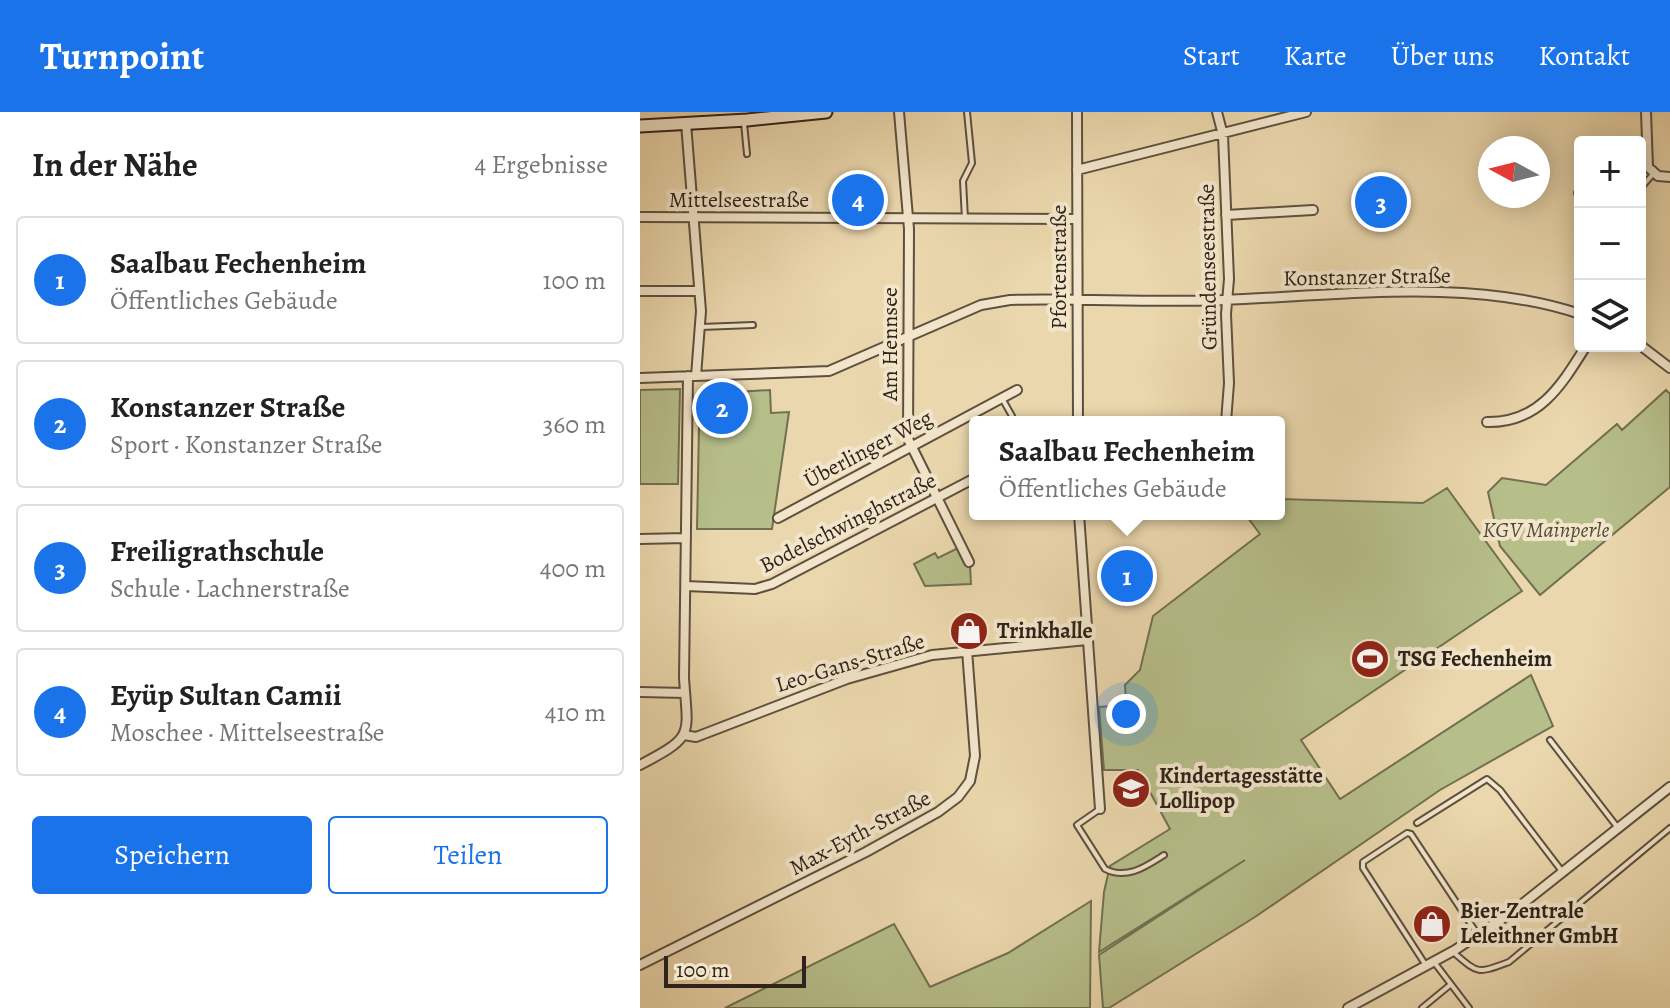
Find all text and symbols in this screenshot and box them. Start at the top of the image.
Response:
text: Turnpoint [40,30,204,82]
text: Start [1183,37,1240,75]
text: Karte [1284,37,1347,75]
text: Über uns [1391,37,1495,75]
text: Kontakt [1539,37,1630,75]
north arrow [1478,136,1550,208]
map controls [1574,136,1646,352]
button: + [1574,136,1646,208]
text: In der Nähe [32,141,198,188]
text: 4 Ergebnisse [475,147,608,182]
pin: 4 [832,170,884,230]
pin: 3 [1355,172,1407,232]
street label: Gründenseestraße [1192,184,1224,350]
street label: Mittelseestraße [669,185,809,215]
street label: Pfortenstraße [1044,205,1074,329]
button: − [1574,208,1646,280]
text: Saalbau Fechenheim [110,243,366,283]
street label: Konstanzer Straße [1283,261,1451,293]
text: 1 [55,263,65,298]
text: 100 m [543,263,606,298]
button: layers [1574,280,1646,352]
text: Öffentliches Gebäude [110,283,338,318]
street label: Am Hennsee [875,287,905,402]
pin: 2 [696,378,748,438]
text: Konstanzer Straße [110,387,345,427]
street label: Überlinger Weg [799,403,937,495]
text: 2 [54,407,66,442]
text: 360 m [543,407,606,442]
popup [969,416,1285,520]
text: Sport · Konstanzer Straße [110,427,382,462]
text: Saalbau Fechenheim [999,431,1255,471]
street label: Bodelschwinghstraße [755,466,941,580]
text: Öffentliches Gebäude [999,471,1227,506]
park label: KGV Mainperle [1483,515,1610,545]
text: Freiligrathschule [110,531,324,571]
pin: 1 [1101,546,1153,606]
text: 3 [54,551,66,586]
text: 400 m [540,551,606,586]
text: Schule · Lachnerstraße [110,571,350,606]
shop icon: Trinkhalle [948,610,990,652]
place label: Trinkhalle [997,616,1093,646]
street label: Leo-Gans-Straße [772,626,928,700]
sports icon: TSG Fechenheim [1349,638,1391,680]
place label: TSG Fechenheim [1398,644,1552,674]
text: Eyüp Sultan Camii [110,675,341,715]
your location [1106,694,1146,734]
text: 4 [54,695,66,730]
text: 410 m [545,695,606,730]
text: Moschee · Mittelseestraße [110,715,384,750]
place label: Kindertagesstätte Lollipop [1159,761,1323,816]
school or university icon: Kindertagesstätte Lollipop [1110,768,1152,810]
street label: Max-Eyth-Straße [784,783,936,883]
button: Speichern [32,816,312,894]
button: Teilen [328,816,608,894]
place label: Bier-Zentrale Leleithner GmbH [1460,896,1618,951]
shop icon: Bier-Zentrale Leleithner GmbH [1411,903,1453,945]
scale bar [664,952,806,988]
text: 100 m [676,955,730,985]

